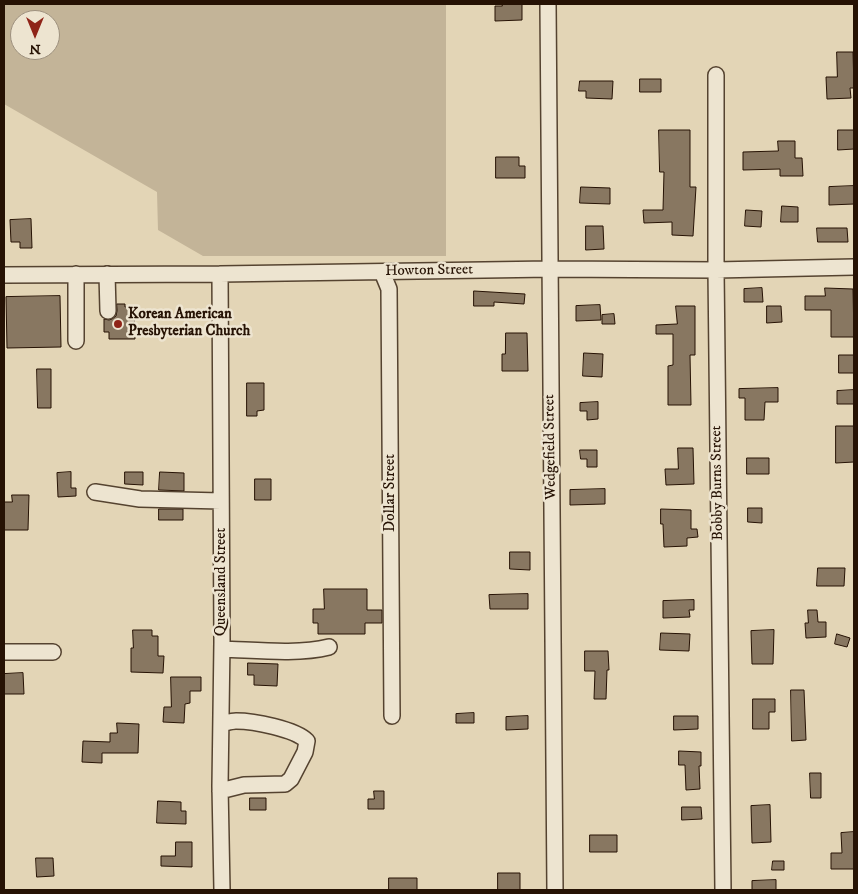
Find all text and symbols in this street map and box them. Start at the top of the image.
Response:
north arrow [10,10,60,60]
text: N [29,40,41,58]
street label: Howton Street [385,261,473,281]
place label: Korean American Presbyterian Church [128,306,250,341]
marker: Korean American Presbyterian Church [112,318,124,330]
street label: Wedgefield Street [541,394,561,500]
street label: Bobby Burns Street [708,425,728,541]
street label: Dollar Street [382,454,400,532]
street label: Queensland Street [213,528,231,636]

